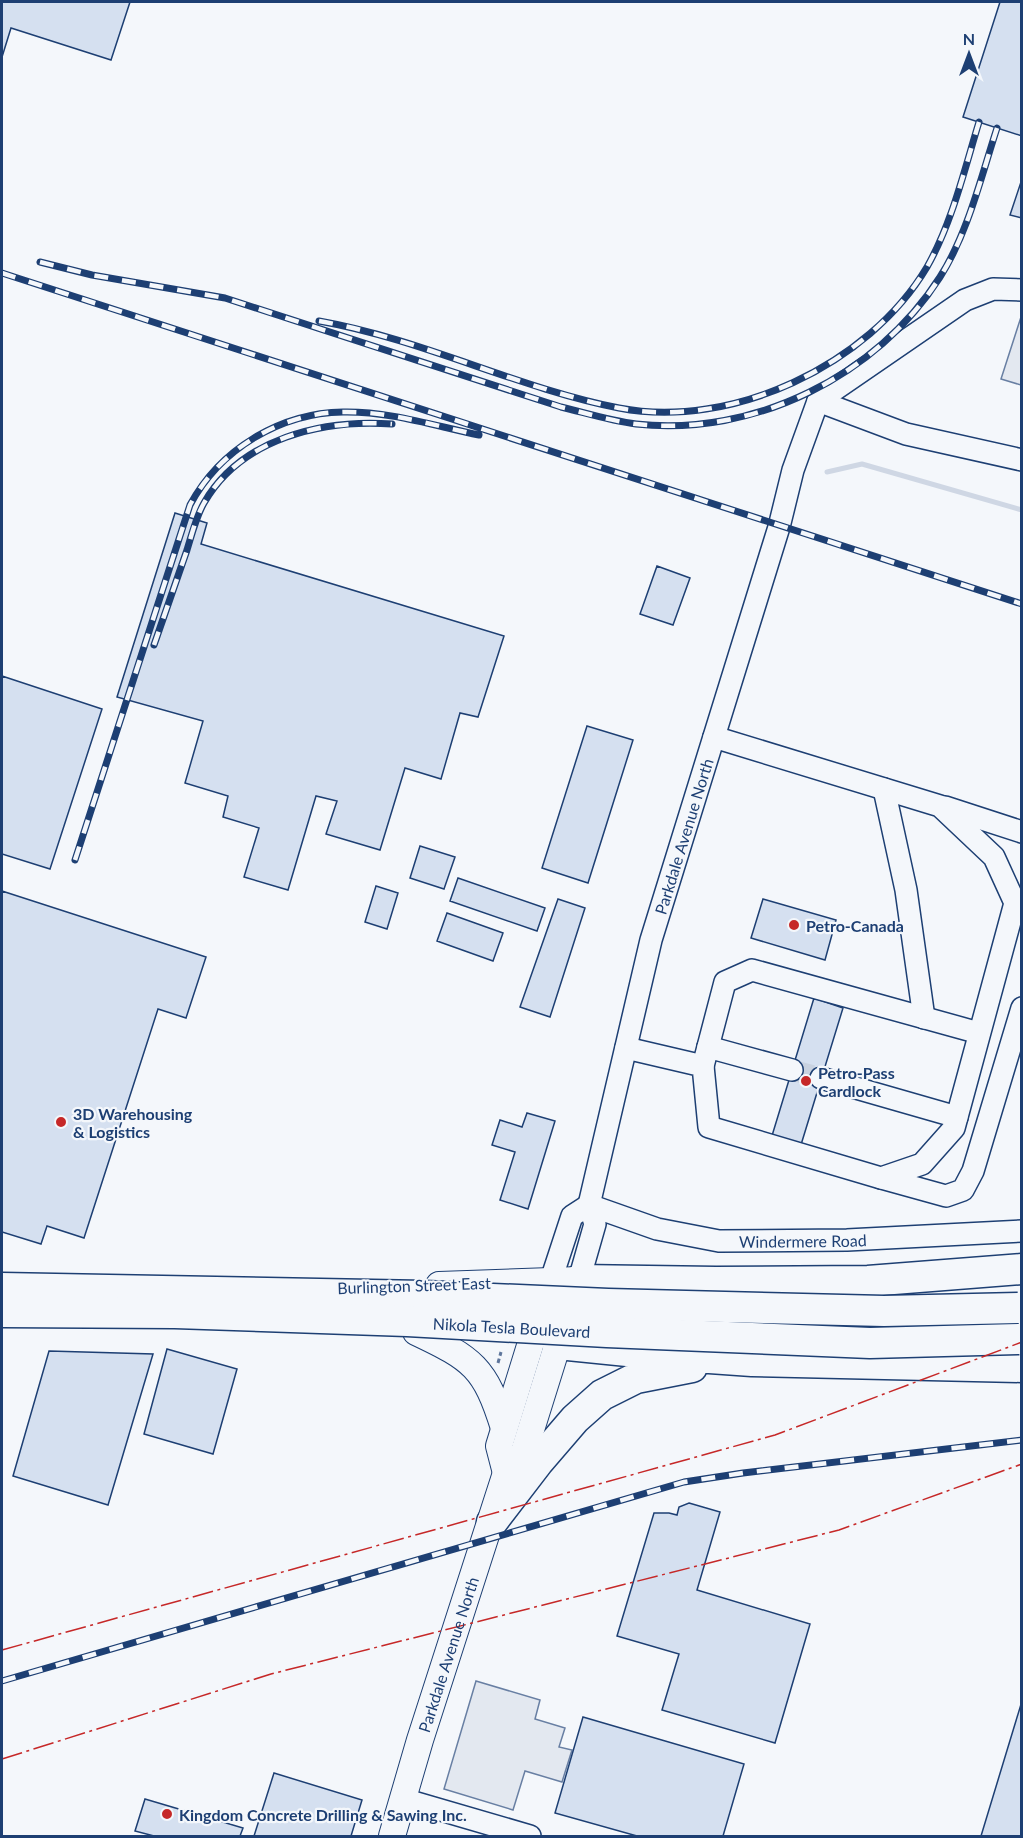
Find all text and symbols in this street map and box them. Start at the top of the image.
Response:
north arrow [939,24,999,84]
text: N [963,29,975,48]
street label: Parkdale Avenue North [650,756,716,917]
place label: Petro-Canada [806,916,904,935]
marker: Petro-Canada [787,918,801,932]
place label: Petro-Pass Cardlock [818,1063,895,1100]
marker: Petro-Pass Cardlock [799,1074,813,1088]
place label: 3D Warehousing & Logistics [73,1104,193,1141]
marker: 3D Warehousing & Logistics [54,1115,68,1129]
street label: Windermere Road [739,1230,867,1250]
street label: Burlington Street East [337,1273,491,1297]
street label: Nikola Tesla Boulevard [432,1313,591,1341]
street label: Parkdale Avenue North [414,1574,482,1734]
place label: Kingdom Concrete Drilling & Sawing Inc. [179,1805,467,1824]
marker: Kingdom Concrete Drilling & Sawing Inc. [160,1807,174,1821]

